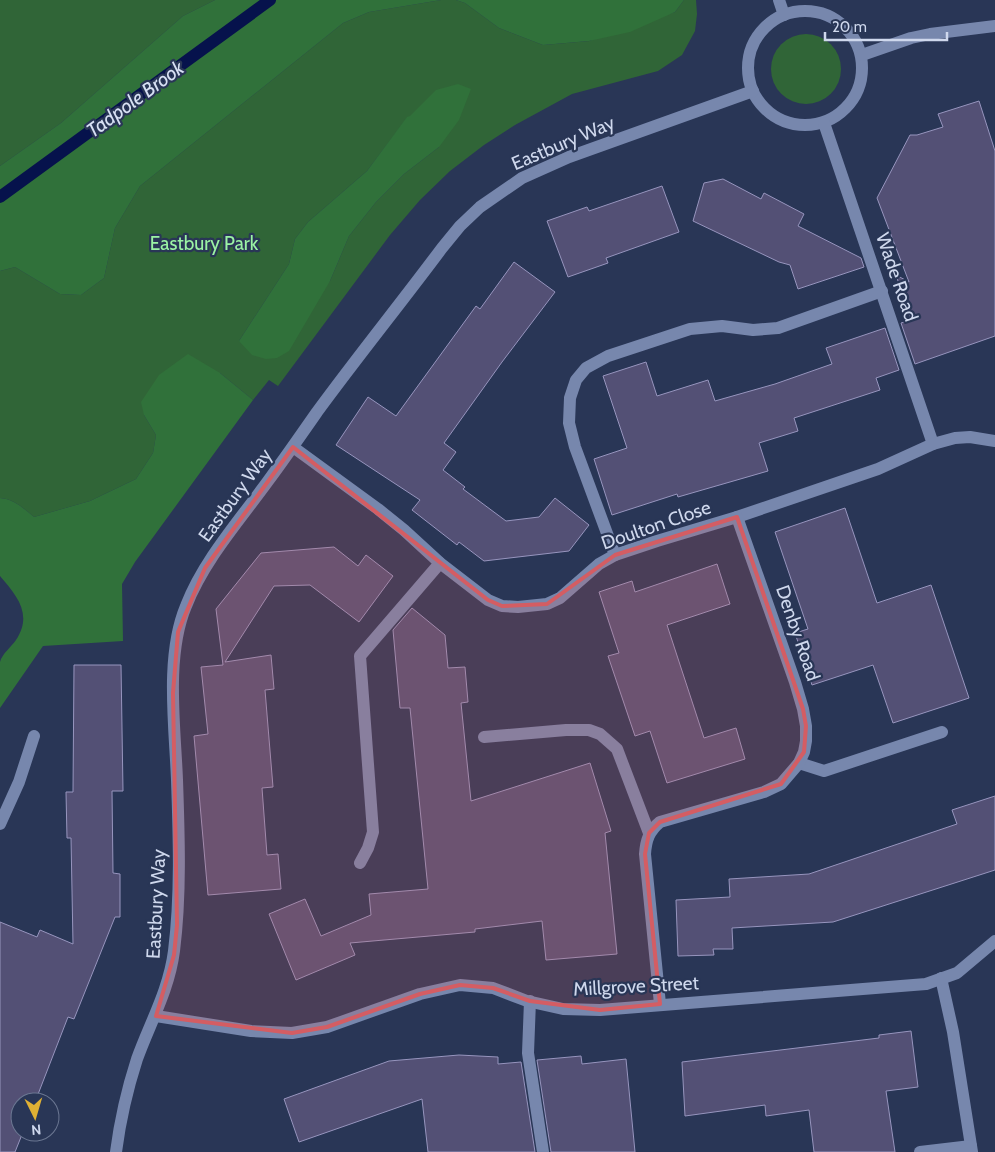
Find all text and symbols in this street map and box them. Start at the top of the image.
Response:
scale bar [825,10,948,42]
text: 20 m [832,18,867,36]
water label: Tadpole Brook [82,55,190,142]
street label: Eastbury Way [508,111,618,175]
street label: Wade Road [871,230,923,324]
park label: Eastbury Park [150,232,259,255]
street label: Eastbury Way [193,443,277,546]
street label: Doulton Close [598,495,714,554]
street label: Denby Road [771,582,825,684]
street label: Eastbury Way [142,848,170,959]
street label: Millgrove Street [573,971,700,1001]
north arrow [10,1092,60,1142]
text: N [30,1121,42,1139]

